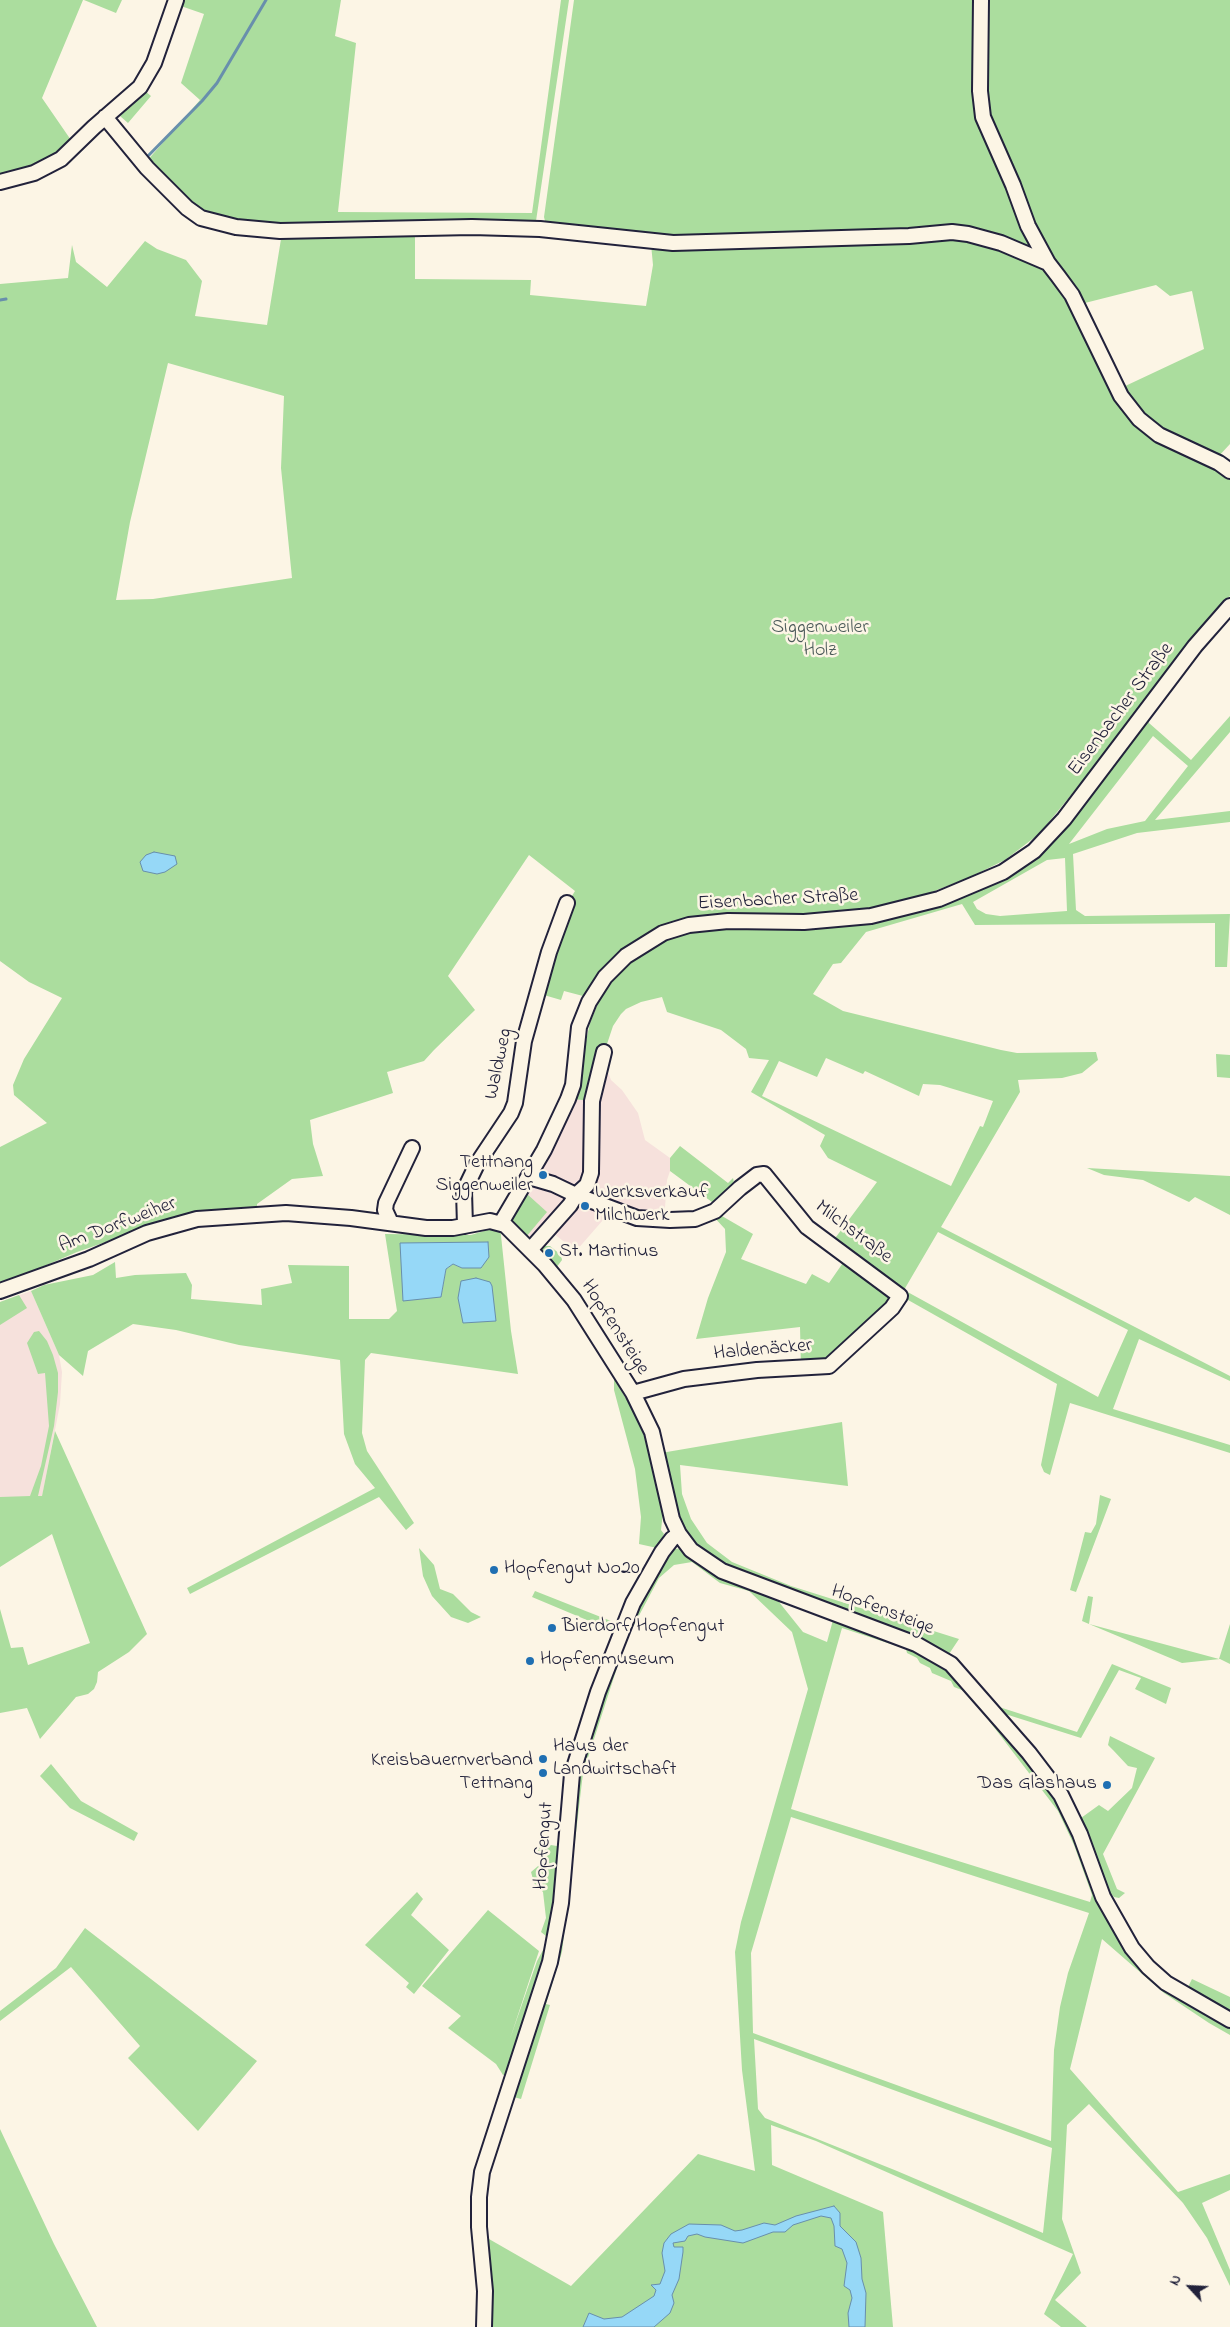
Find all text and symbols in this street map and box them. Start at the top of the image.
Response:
park label: Siggenweiler Holz [771,617,869,664]
street label: Eisenbacher Straße [1064,639,1180,781]
street label: Eisenbacher Straße [697,885,859,917]
street label: Waldweg [481,1026,519,1102]
place label: Tettnang Siggenweiler [436,1152,533,1199]
marker: Tettnang Siggenweiler [537,1169,549,1181]
place label: Werksverkauf Milchwerk [595,1182,708,1229]
street label: Am Dorfweiher [56,1193,180,1259]
street label: Milchstraße [810,1196,896,1270]
marker: Werksverkauf Milchwerk [579,1200,591,1212]
place label: St. Martinus [559,1241,659,1265]
marker: St. Martinus [543,1247,555,1259]
street label: Hopfensteige [574,1276,654,1380]
street label: Haldenäcker [713,1335,813,1367]
place label: Hopfengut No20 [504,1558,640,1582]
marker: Hopfengut No20 [488,1564,500,1576]
street label: Hopfensteige [827,1580,937,1642]
place label: Bierdorf Hopfengut [562,1616,724,1640]
marker: Bierdorf Hopfengut [546,1622,558,1634]
place label: Hopfenmuseum [540,1649,674,1673]
marker: Hopfenmuseum [524,1655,536,1667]
place label: Haus der Landwirtschaft [553,1736,676,1783]
place label: Kreisbauernverband Tettnang [371,1750,533,1797]
marker: Haus der Landwirtschaft [537,1753,549,1765]
marker: Kreisbauernverband Tettnang [537,1767,549,1779]
place label: Das Glashaus [978,1773,1097,1797]
marker: Das Glashaus [1101,1779,1113,1791]
street label: Hopfengut [530,1801,560,1891]
north arrow [1165,2262,1215,2312]
text: N [1164,2272,1187,2289]

